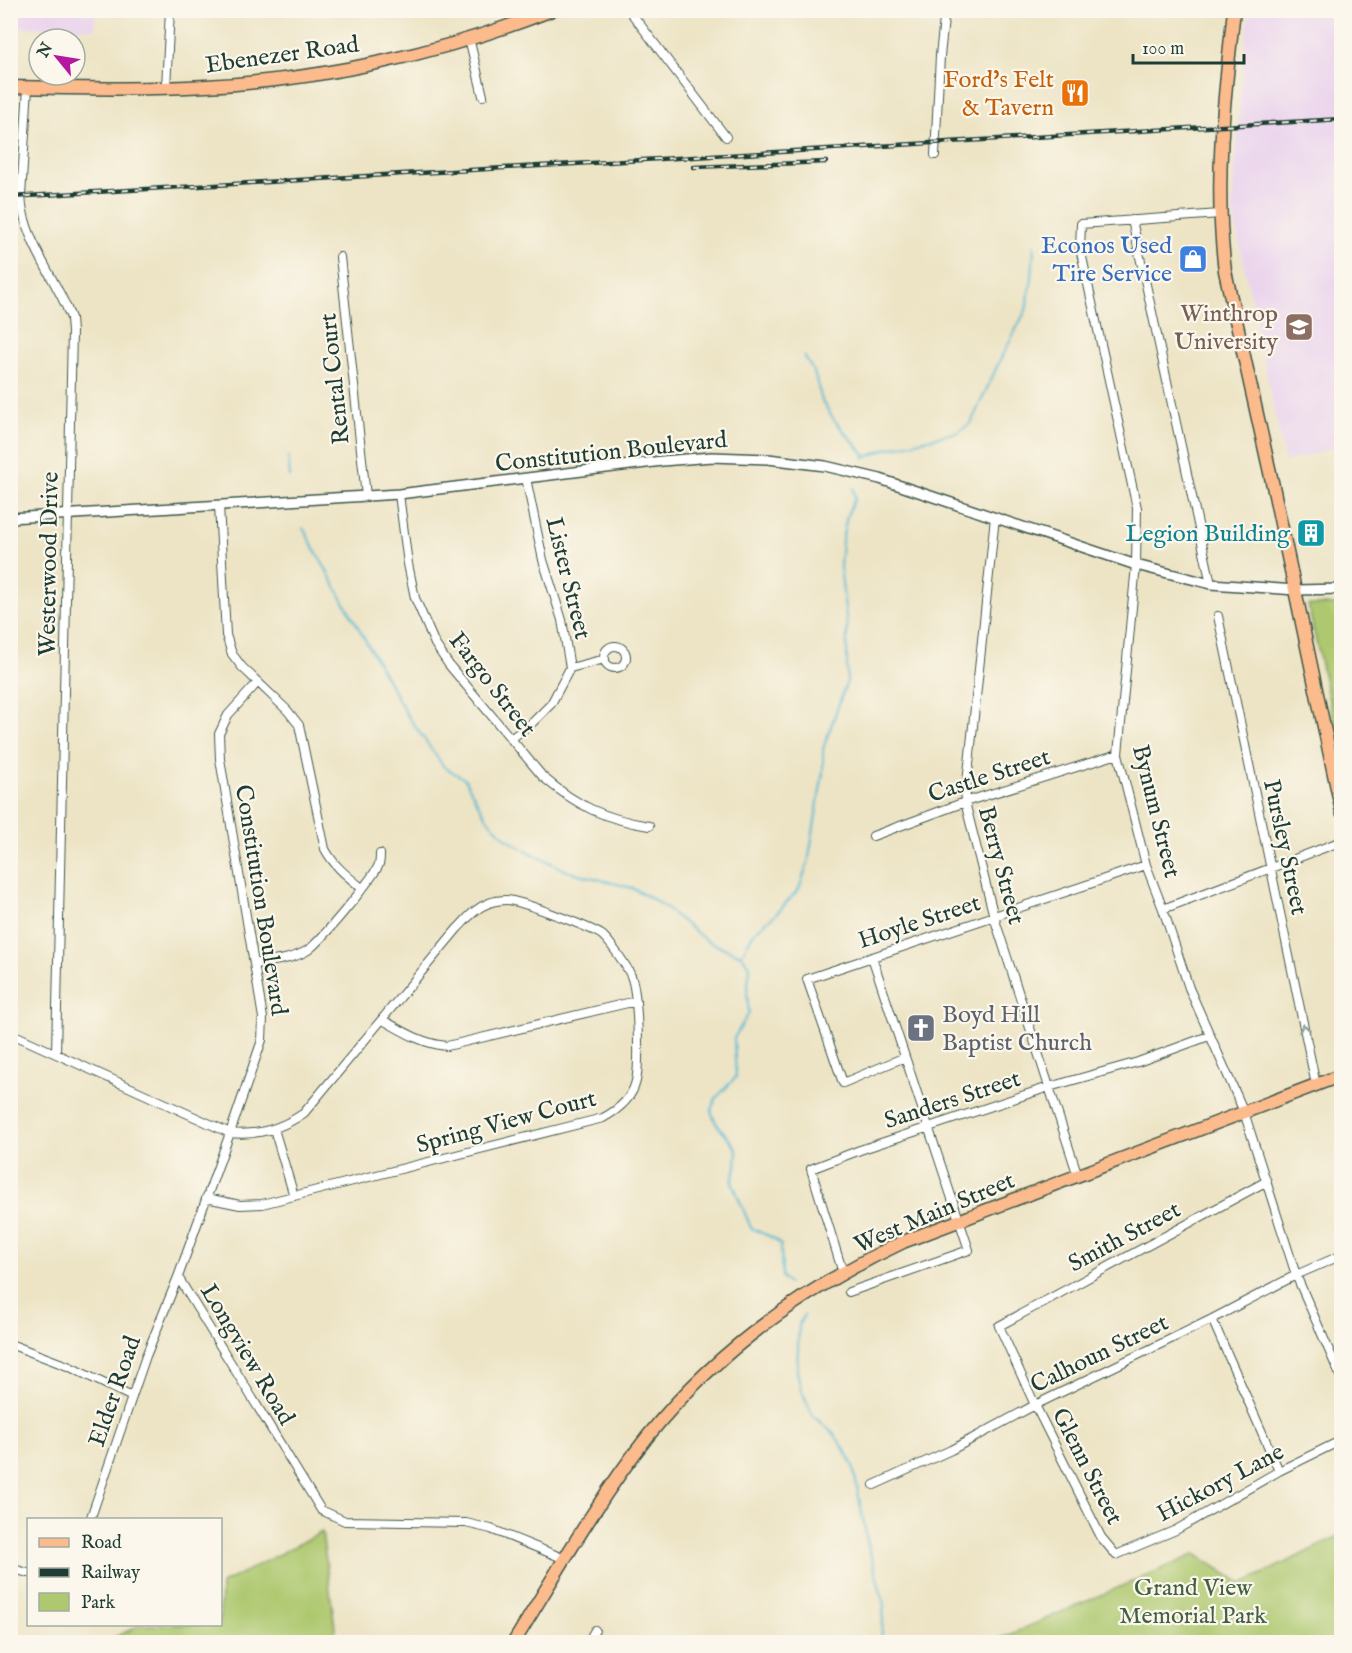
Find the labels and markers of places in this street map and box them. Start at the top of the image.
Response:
place label: Ford's Felt & Tavern [943,65,1054,124]
restaurant icon: Ford's Felt & Tavern [1059,77,1091,109]
place label: Econos Used Tire Service [1041,231,1172,290]
shop icon: Econos Used Tire Service [1177,243,1209,275]
place label: Winthrop University [1174,299,1278,358]
school or university icon: Winthrop University [1283,311,1315,343]
building icon: Legion Building [1295,517,1327,549]
place label: Legion Building [1125,519,1291,550]
place label: Boyd Hill Baptist Church [942,1000,1092,1059]
church icon: Boyd Hill Baptist Church [905,1012,937,1044]

